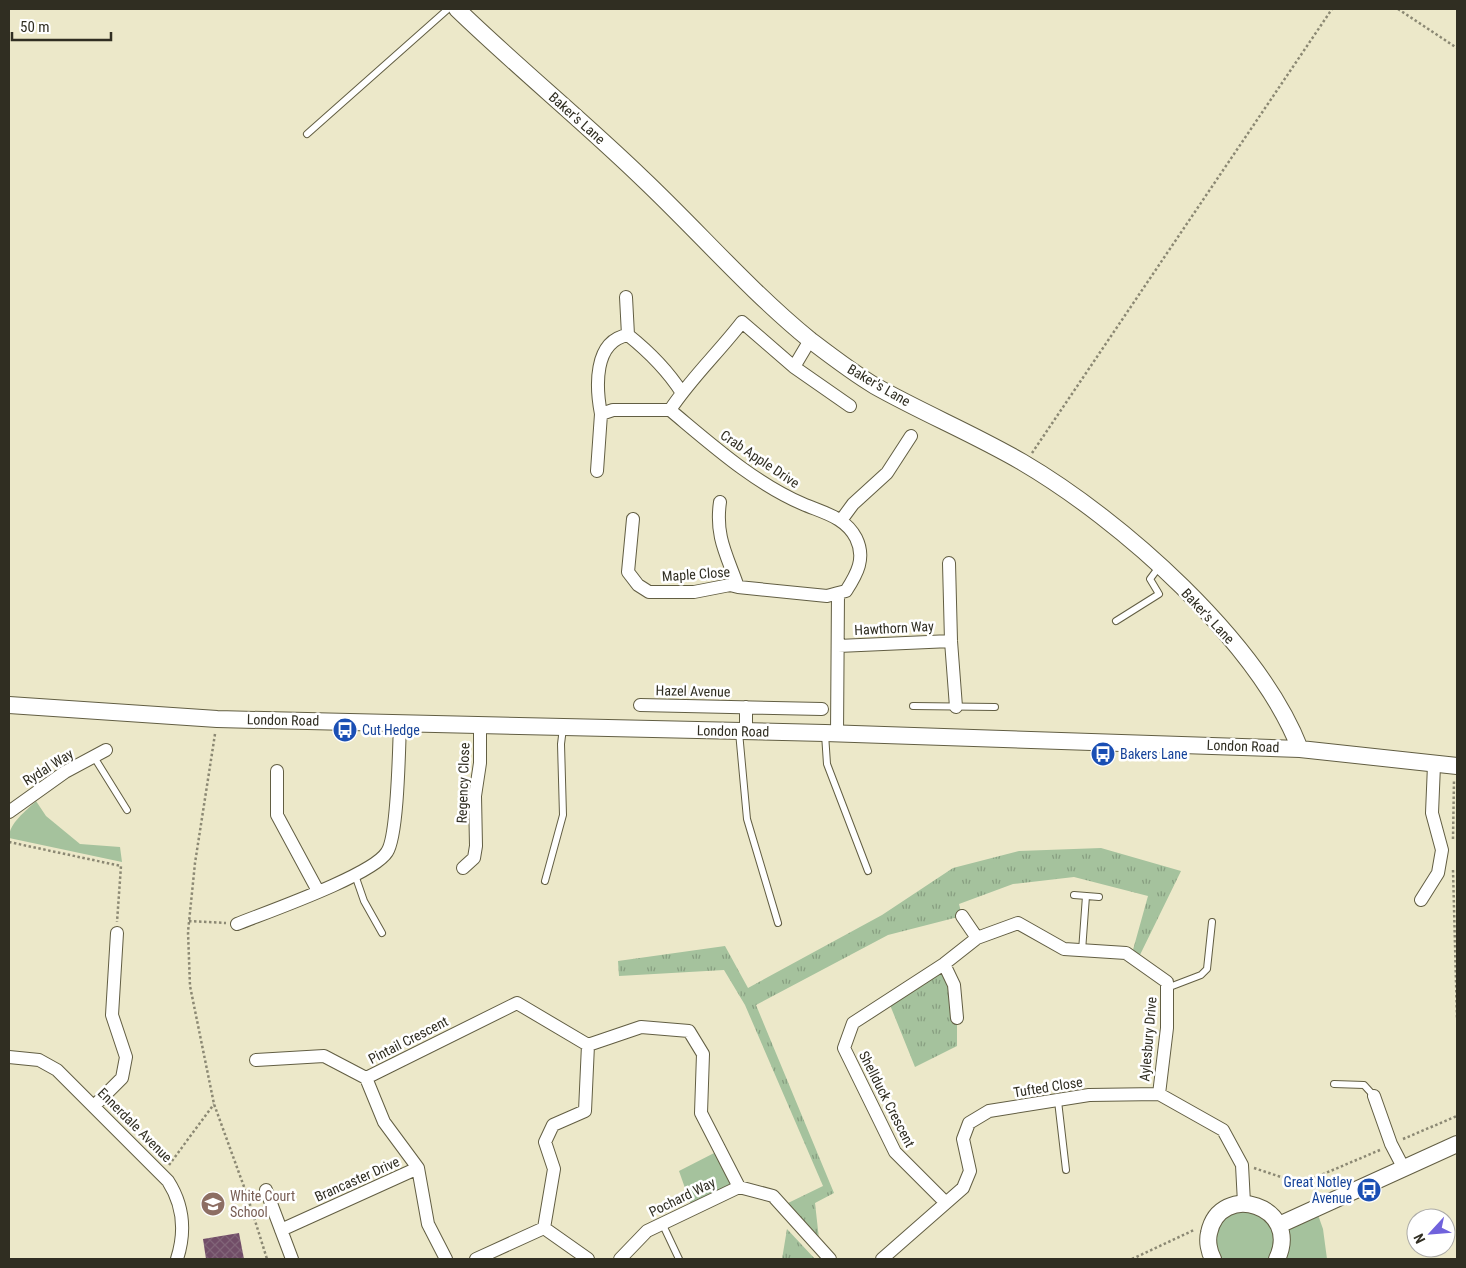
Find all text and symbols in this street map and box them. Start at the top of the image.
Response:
scale bar [12,10,111,42]
text: 50 m [20,18,50,36]
street label: Baker's Lane [546,89,609,148]
street label: Baker's Lane [845,361,914,410]
street label: Crab Apple Drive [718,427,803,491]
street label: Maple Close [661,564,731,584]
street label: Baker's Lane [1178,585,1238,647]
street label: Hawthorn Way [854,618,934,638]
street label: Hazel Avenue [656,682,731,700]
street label: London Road [247,711,319,729]
bus stop icon: Cut Hedge [332,717,358,743]
place label: Cut Hedge [362,722,420,738]
street label: London Road [697,722,769,740]
street label: London Road [1206,737,1280,755]
bus stop icon: Bakers Lane [1090,741,1116,767]
street label: Regency Close [454,742,472,824]
street label: Rydal Way [20,745,76,789]
place label: Bakers Lane [1120,746,1188,762]
street label: Aylesbury Drive [1136,996,1160,1082]
street label: Pintail Crescent [366,1013,450,1067]
street label: Shellduck Crescent [856,1048,918,1150]
street label: Tufted Close [1012,1074,1084,1100]
street label: Ennerdale Avenue [95,1085,176,1166]
street label: Brancaster Drive [312,1153,402,1205]
street label: Pochard Way [646,1174,718,1220]
place label: Great Notley Avenue [1284,1174,1352,1206]
bus stop icon: Great Notley Avenue [1356,1177,1382,1203]
place label: White Court School [230,1188,295,1220]
school or university icon: White Court School [200,1191,226,1217]
north arrow [1406,1208,1456,1258]
text: N [1410,1231,1428,1246]

